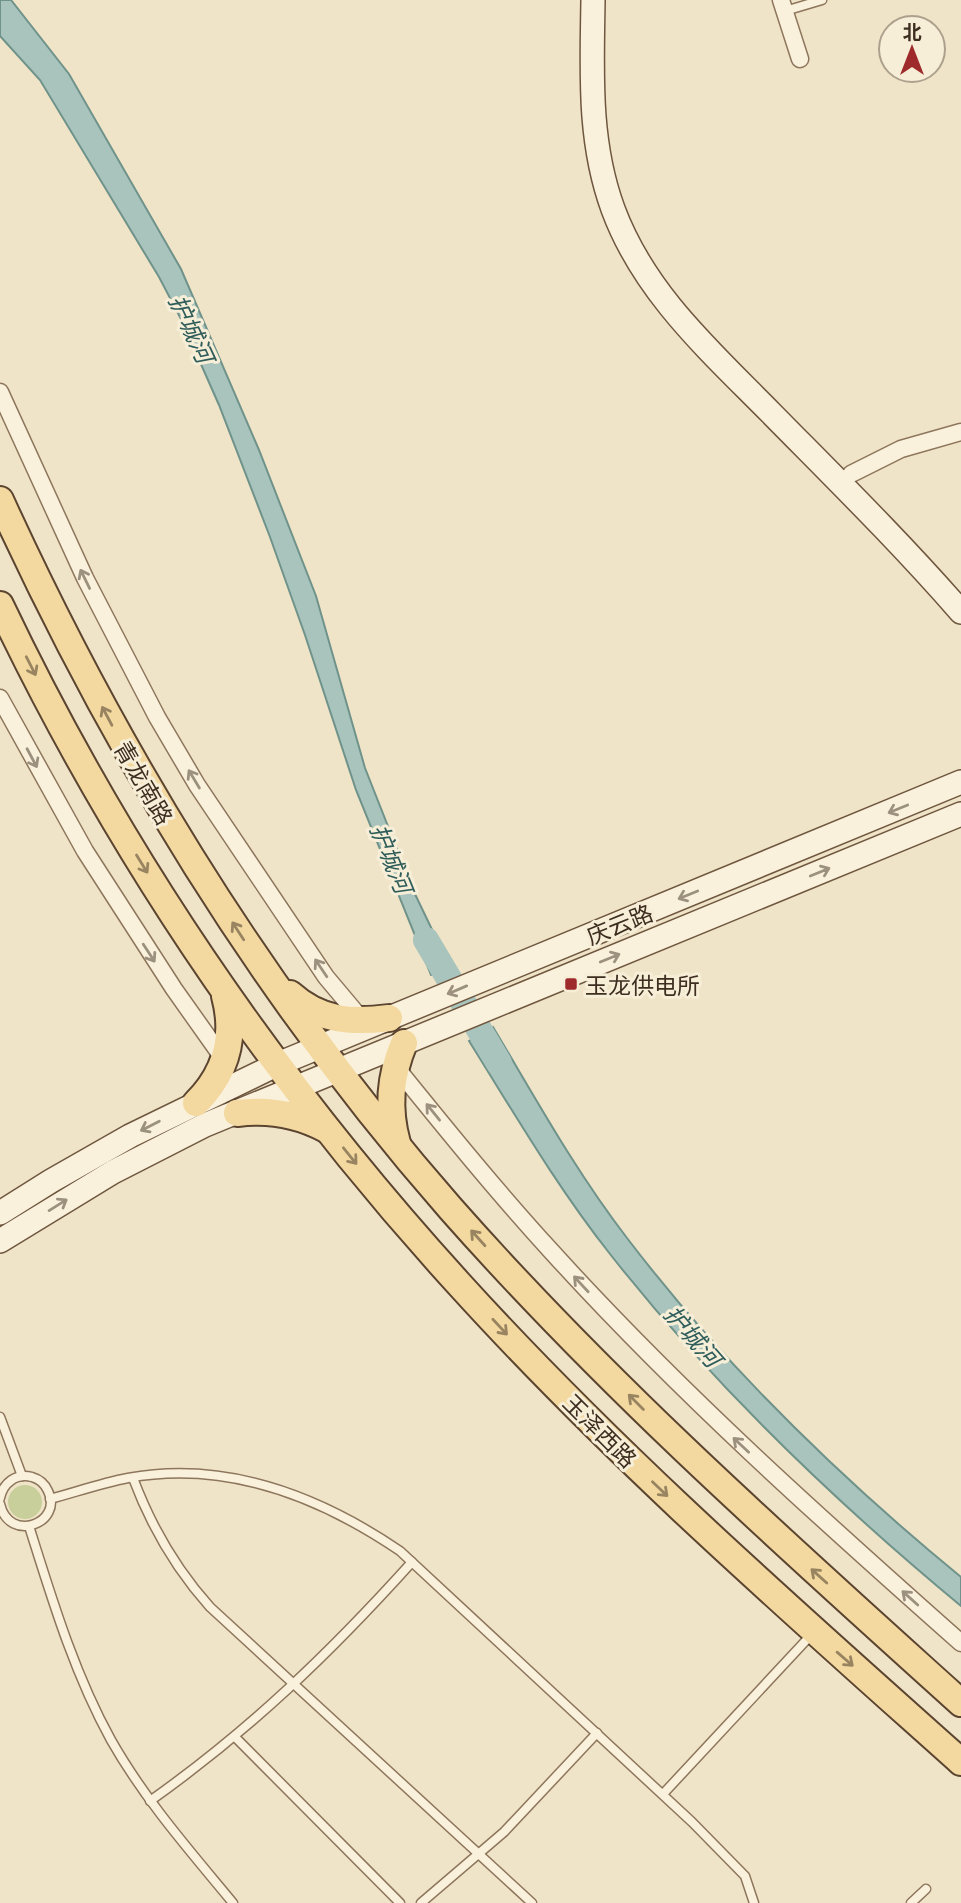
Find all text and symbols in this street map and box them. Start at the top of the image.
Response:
north arrow [877,14,947,84]
text: 北 [902,17,922,45]
water label: 护城河 [162,288,226,372]
one-way arrow [78,569,92,590]
one-way arrow [24,655,38,676]
one-way arrow [100,706,114,726]
street label: 青龙南路 [107,734,183,830]
one-way arrow [25,747,39,767]
one-way arrow [186,770,200,790]
one-way arrow [888,803,909,816]
water label: 护城河 [363,818,424,902]
one-way arrow [136,854,150,874]
one-way arrow [809,865,831,878]
one-way arrow [677,889,699,902]
street label: 庆云路 [581,894,657,952]
one-way arrow [231,921,245,941]
one-way arrow [143,942,157,962]
one-way arrow [598,951,620,964]
one-way arrow [313,959,328,978]
place label: 玉龙供电所 [585,967,700,1001]
marker: 玉龙供电所 [563,976,579,992]
one-way arrow [447,984,469,997]
one-way arrow [425,1103,440,1121]
one-way arrow [140,1120,161,1133]
one-way arrow [342,1147,357,1165]
one-way arrow [48,1197,67,1212]
one-way arrow [470,1230,486,1248]
one-way arrow [573,1276,590,1293]
water label: 护城河 [657,1296,733,1377]
one-way arrow [491,1318,508,1335]
street label: 玉泽西路 [556,1385,646,1475]
one-way arrow [627,1394,644,1411]
one-way arrow [733,1437,750,1454]
one-way arrow [651,1480,668,1497]
one-way arrow [810,1568,828,1584]
one-way arrow [901,1590,919,1606]
one-way arrow [836,1651,854,1667]

